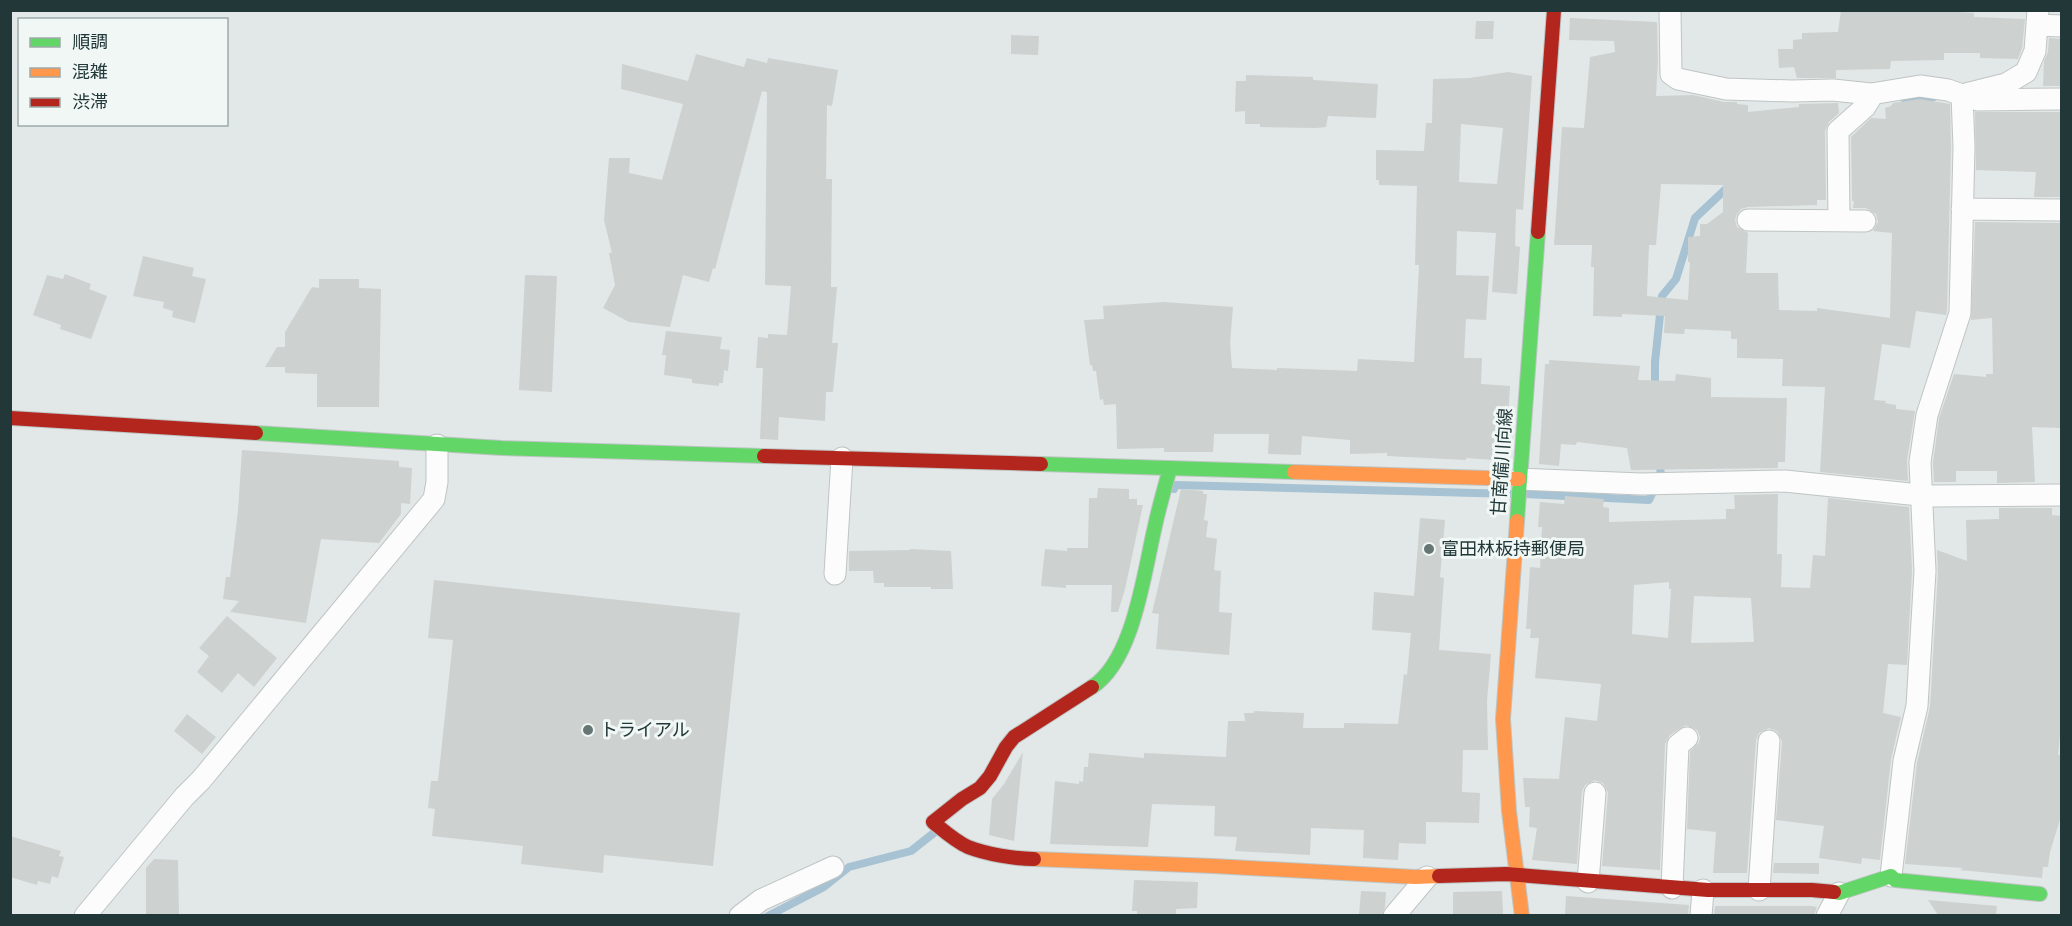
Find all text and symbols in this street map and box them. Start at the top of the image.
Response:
legend [18,18,228,126]
text: 順調 [72,31,108,51]
text: 混雑 [72,61,108,81]
text: 渋滞 [72,91,108,111]
street label: 甘南備川向線 [1487,407,1515,516]
place label: 富田林板持郵便局 [1441,538,1585,558]
marker: 富田林板持郵便局 [1422,542,1436,556]
place label: トライアル [600,719,690,739]
marker: トライアル [581,723,595,737]

